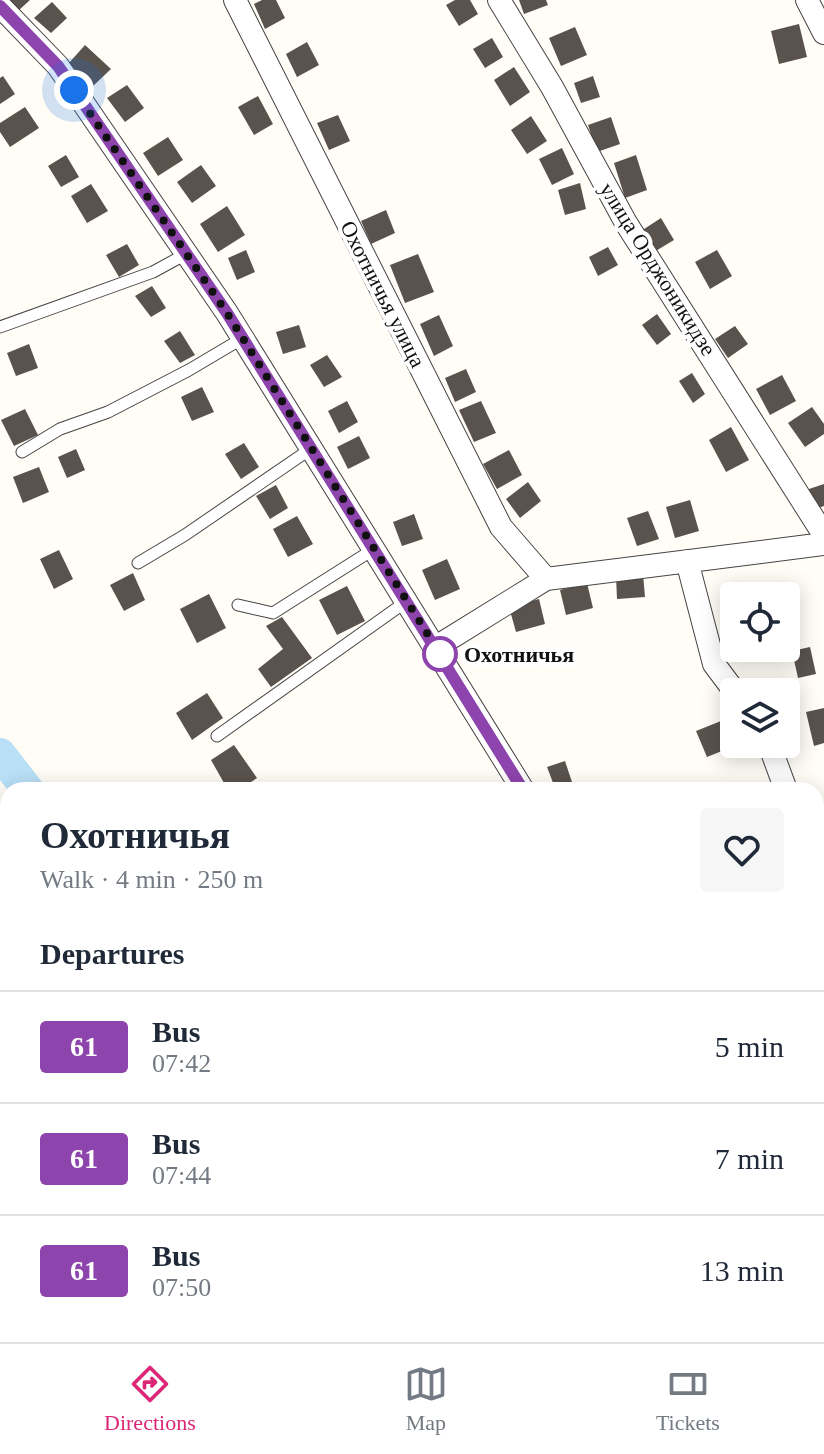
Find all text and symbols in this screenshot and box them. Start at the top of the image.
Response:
your location [54,70,94,110]
street label: улица Орджоникидзе [595,178,721,360]
street label: Охотничья улица [335,217,431,372]
map controls [720,582,800,758]
button: locate [720,582,800,662]
marker: Охотничья [423,637,457,671]
place label: Охотничья [464,642,574,667]
button: layers [720,678,800,758]
button: heart [700,808,784,892]
text: Охотничья [40,814,230,856]
text: Walk · 4 min · 250 m [40,865,263,894]
text: Departures [40,937,184,970]
text: Bus [152,1015,200,1048]
text: 5 min [715,1030,784,1063]
text: 61 [70,1031,98,1062]
text: 07:42 [152,1049,211,1078]
text: Bus [152,1127,200,1160]
text: 7 min [715,1142,784,1175]
text: 61 [70,1143,98,1174]
text: 07:44 [152,1161,211,1190]
text: Bus [152,1239,200,1272]
text: 13 min [700,1254,784,1287]
text: 61 [70,1255,98,1286]
text: 07:50 [152,1273,211,1302]
tab: Directions [104,1362,196,1436]
tab: Map [404,1362,448,1436]
tab: Tickets [656,1362,720,1436]

